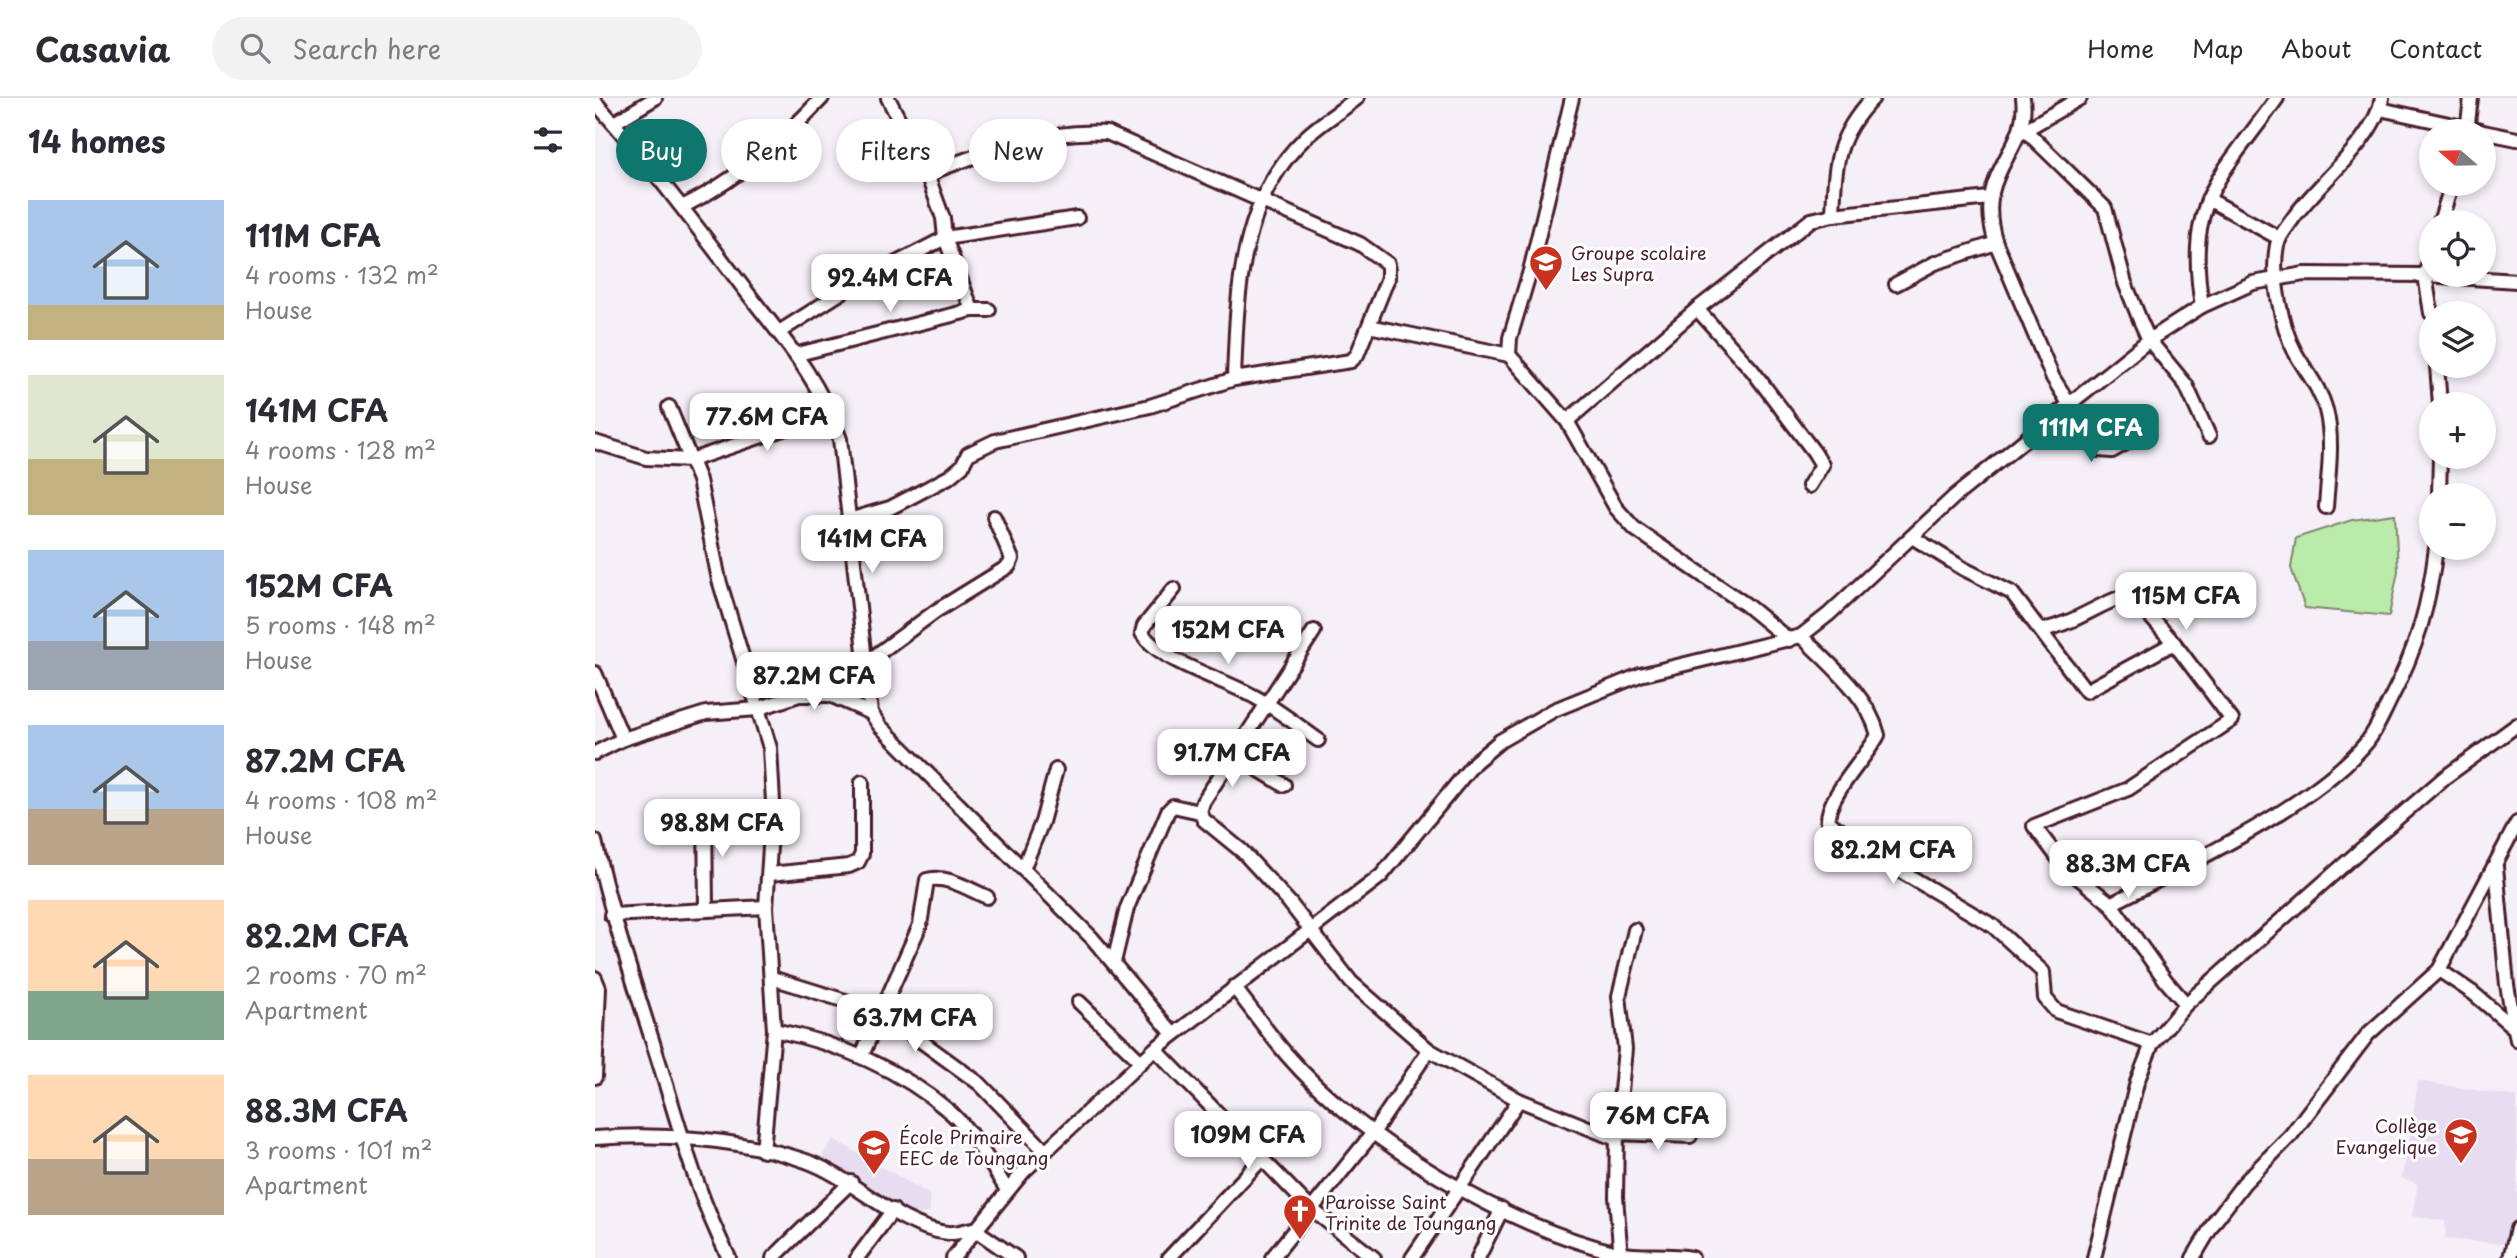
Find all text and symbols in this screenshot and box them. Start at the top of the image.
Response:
search box [212,17,702,80]
text: Casavia [35,23,170,73]
icon: search [236,29,274,67]
text: Search here [292,29,441,68]
text: Home [2087,30,2154,66]
text: Map [2192,30,2243,66]
text: About [2281,30,2351,66]
text: Contact [2389,30,2482,66]
text: 14 homes [28,118,166,163]
chip: Buy [616,119,707,182]
chip: Rent [721,119,822,182]
chip: Filters [836,119,955,182]
chip: New [969,119,1067,182]
north arrow [2419,119,2495,196]
map controls [2419,119,2496,560]
icon: filters [529,121,567,159]
button: locate [2419,210,2496,287]
text: 111M CFA [245,212,381,257]
icon: home [84,228,168,312]
place label: Groupe scolaire Les Supra [1571,239,1707,287]
school or university icon: Groupe scolaire Les Supra [1527,243,1565,292]
pin: 92.4M CFA [810,254,970,314]
text: 4 rooms · 132 m² [245,257,439,292]
text: 92.4M CFA [827,259,953,294]
text: House [245,292,312,327]
button: layers [2419,301,2496,378]
text: 141M CFA [245,387,388,432]
button: + [2419,392,2496,469]
pin: 77.6M CFA [687,394,847,453]
text: 77.6M CFA [706,398,828,433]
icon: home [84,403,168,487]
pin: 111M CFA [2019,404,2163,464]
text: 111M CFA [2039,409,2143,444]
text: 4 rooms · 128 m² [245,432,436,467]
text: House [245,467,312,502]
button: − [2419,483,2496,560]
pin: 141M CFA [800,516,944,575]
text: 141M CFA [817,520,927,555]
text: 152M CFA [245,562,393,607]
pin: 115M CFA [2114,573,2258,632]
text: 115M CFA [2131,577,2241,612]
icon: home [84,578,168,662]
pin: 152M CFA [1156,606,1300,666]
text: 5 rooms · 148 m² [245,607,436,642]
text: 152M CFA [1171,611,1285,646]
text: House [245,642,312,677]
pin: 87.2M CFA [734,652,894,712]
text: 87.2M CFA [752,657,876,692]
pin: 91.7M CFA [1152,730,1312,789]
text: 91.7M CFA [1173,734,1291,769]
text: 87.2M CFA [245,737,406,782]
icon: home [84,753,168,837]
text: 4 rooms · 108 m² [245,782,438,817]
pin: 98.8M CFA [642,800,802,859]
text: 98.8M CFA [660,804,784,839]
text: House [245,817,312,852]
pin: 82.2M CFA [1813,826,1973,886]
text: 82.2M CFA [1830,831,1956,866]
pin: 88.3M CFA [2048,840,2208,900]
text: 88.3M CFA [2065,845,2191,880]
text: 82.2M CFA [245,912,409,957]
icon: home [84,928,168,1012]
text: 2 rooms · 70 m² [245,957,427,992]
text: Apartment [245,992,368,1027]
pin: 63.7M CFA [835,995,995,1054]
text: 63.7M CFA [853,999,977,1034]
text: 88.3M CFA [245,1087,408,1132]
pin: 76M CFA [1593,1093,1723,1152]
text: 76M CFA [1606,1097,1710,1132]
icon: home [84,1103,168,1187]
pin: 109M CFA [1176,1112,1320,1171]
place label: Collège Evangelique [2336,1112,2437,1160]
text: 109M CFA [1190,1116,1306,1151]
school or university icon: Collège Evangelique [2442,1116,2480,1165]
place label: École Primaire EEC de Toungang [899,1123,1048,1171]
school or university icon: École Primaire EEC de Toungang [855,1127,893,1176]
text: 3 rooms · 101 m² [245,1132,433,1167]
text: Apartment [245,1167,368,1202]
place label: Paroisse Saint Trinite de Toungang [1325,1188,1496,1236]
church icon: Paroisse Saint Trinite de Toungang [1281,1192,1319,1241]

